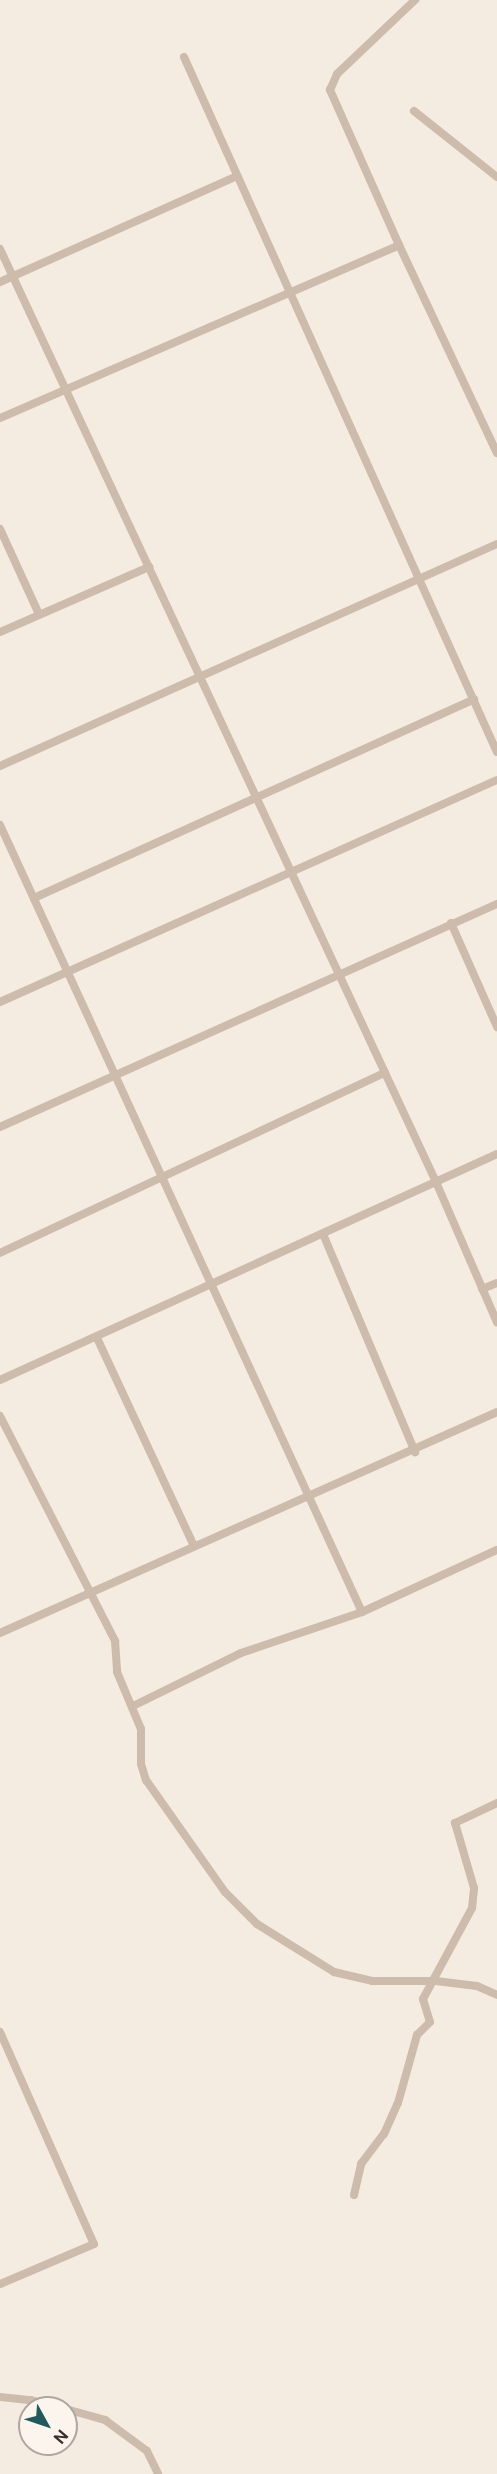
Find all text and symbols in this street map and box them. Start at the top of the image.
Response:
north arrow [18,2396,78,2456]
text: N [49,2426,72,2448]

